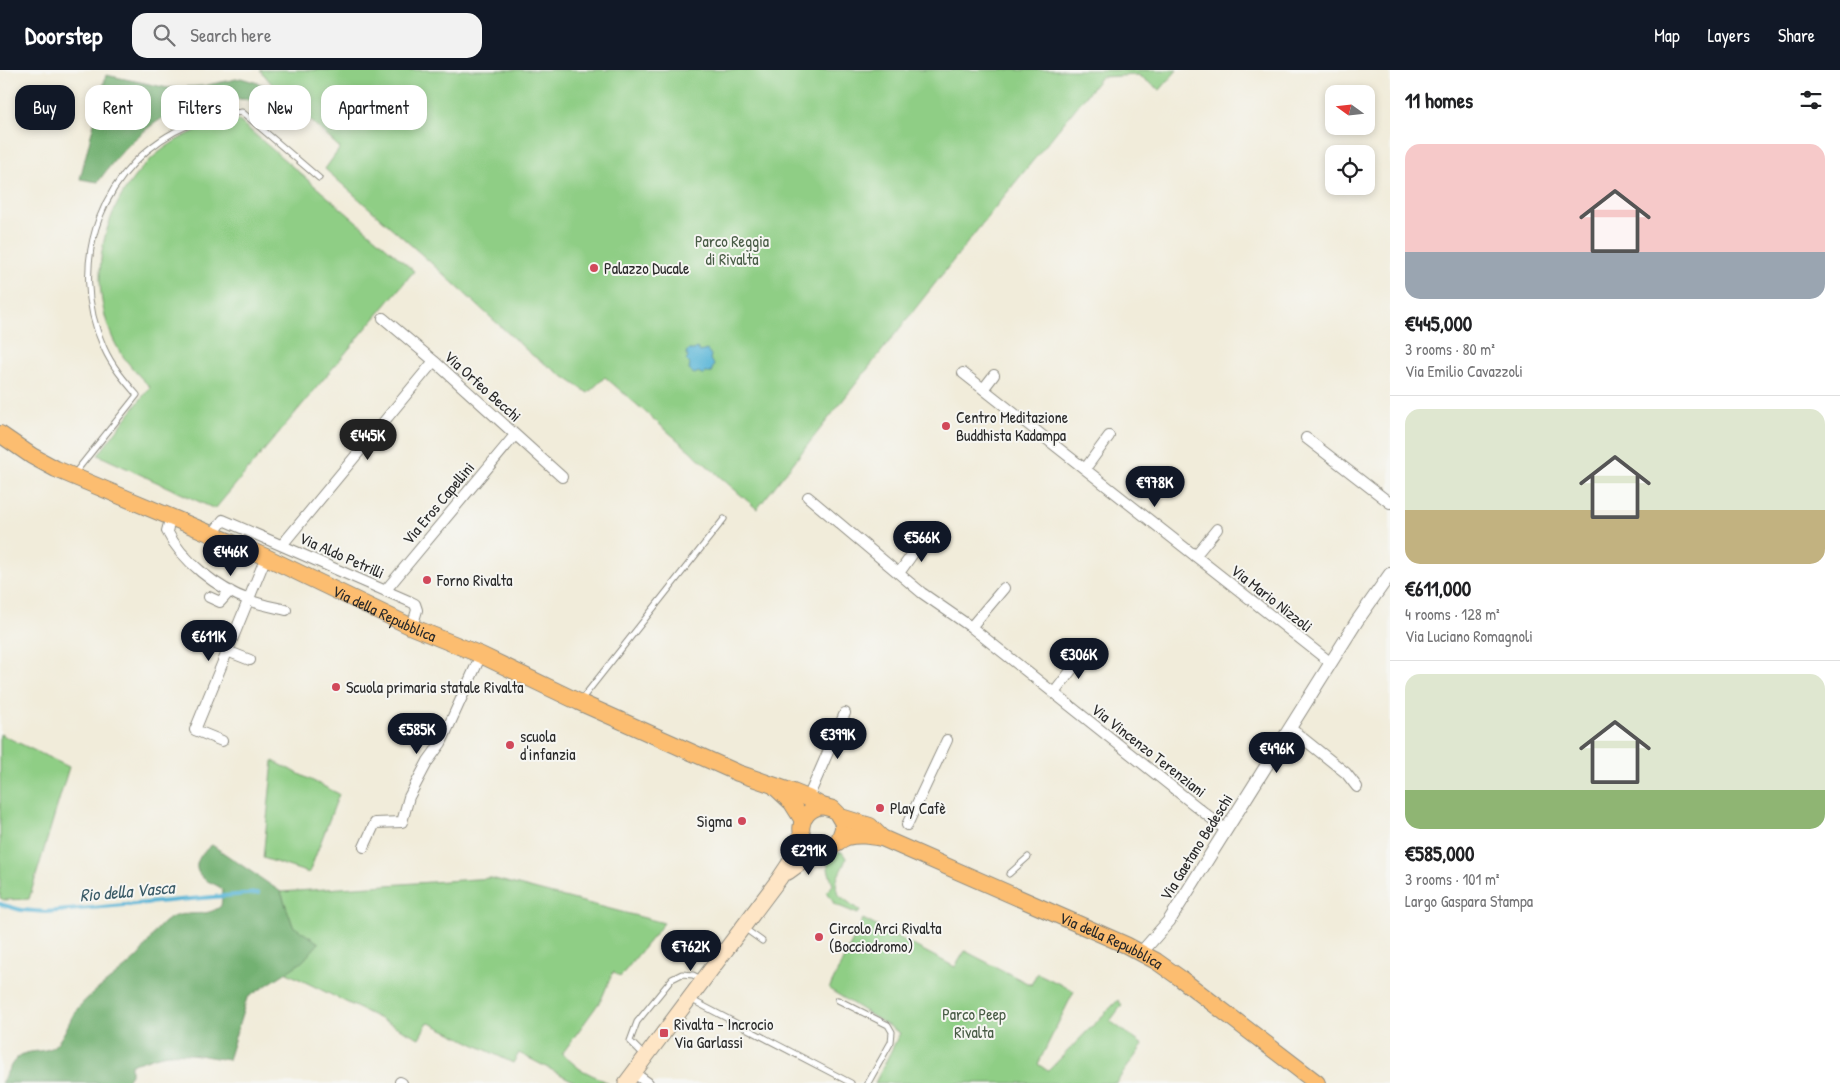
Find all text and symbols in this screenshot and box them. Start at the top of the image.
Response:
search box [132,13,482,58]
text: Doorstep [25,19,102,51]
icon: search [150,21,178,49]
text: Search here [190,22,272,48]
text: Map [1654,23,1680,48]
text: Layers [1708,23,1750,48]
text: Share [1778,23,1815,48]
chip: Buy [15,85,75,130]
chip: Rent [85,85,151,130]
chip: Filters [161,85,239,130]
chip: New [249,85,311,130]
chip: Apartment [321,85,427,130]
north arrow [1325,85,1375,135]
map controls [1325,85,1375,195]
text: 11 homes [1405,86,1473,115]
icon: filters [1797,86,1825,114]
button: locate [1325,145,1375,195]
icon: home [1570,176,1660,266]
park label: Parco Reggia di Rivalta [695,230,769,270]
place label: Palazzo Ducale [604,257,690,279]
marker: Palazzo Ducale [588,262,600,274]
text: €445,000 [1405,309,1472,338]
text: 3 rooms · 80 m² [1405,338,1495,360]
street label: Via Orfeo Becchi [440,345,526,427]
text: Via Emilio Cavazzoli [1405,360,1523,382]
place label: Centro Meditazione Buddhista Kadampa [956,406,1069,446]
pin: €445K [333,418,403,461]
marker: Centro Meditazione Buddhista Kadampa [940,420,952,432]
text: €445K [351,424,385,446]
icon: home [1570,442,1660,532]
street label: Via Eros Capellini [397,457,479,549]
pin: €978K [1120,466,1190,508]
text: €978K [1137,471,1173,493]
pin: €566K [887,520,957,563]
street label: Via Aldo Petrilli [296,526,388,584]
text: €566K [904,526,940,548]
pin: €446K [196,534,266,577]
text: €446K [214,540,248,562]
street label: Via Mario Nizzoli [1227,559,1317,637]
place label: Forno Rivalta [436,569,513,591]
marker: Forno Rivalta [421,574,433,586]
text: €611,000 [1405,574,1471,603]
street label: Via della Repubblica [329,579,440,647]
text: 4 rooms · 128 m² [1405,603,1500,625]
pin: €611K [174,620,244,662]
text: €611K [192,625,226,647]
text: Via Luciano Romagnoli [1405,625,1533,647]
pin: €306K [1044,638,1114,680]
text: €306K [1061,643,1097,665]
place label: Scuola primaria statale Rivalta [346,676,524,698]
marker: Scuola primaria statale Rivalta [330,681,342,693]
street label: Via Vincenzo Terenziani [1087,698,1211,802]
icon: home [1570,707,1660,797]
pin: €585K [382,712,452,755]
text: €585K [399,718,435,740]
pin: €399K [803,718,873,760]
text: €399K [821,723,855,745]
place label: scuola d'infanzia [520,725,576,765]
pin: €496K [1242,732,1312,774]
text: €496K [1260,737,1294,759]
marker: scuola d'infanzia [504,739,516,751]
street label: Via Gaetano Bedeschi [1154,790,1238,904]
place label: Play Cafè [890,797,946,819]
marker: Play Cafè [874,802,886,814]
place label: Sigma [697,810,732,832]
marker: Sigma [736,815,748,827]
pin: €291K [774,834,844,876]
text: €291K [791,839,827,861]
text: €585,000 [1405,839,1474,868]
text: 3 rooms · 101 m² [1405,868,1500,890]
water label: Rio della Vasca [79,874,177,908]
text: Largo Gaspara Stampa [1405,890,1533,912]
street label: Via della Repubblica [1056,906,1168,974]
place label: Circolo Arci Rivalta (Bocciodromo) [829,917,942,957]
pin: €762K [656,930,726,972]
marker: Circolo Arci Rivalta (Bocciodromo) [813,931,825,943]
text: €762K [672,935,710,957]
park label: Parco Peep Rivalta [942,1003,1006,1043]
place label: Rivalta - Incrocio Via Garlassi [674,1013,774,1053]
marker: Rivalta - Incrocio Via Garlassi [658,1027,670,1039]

